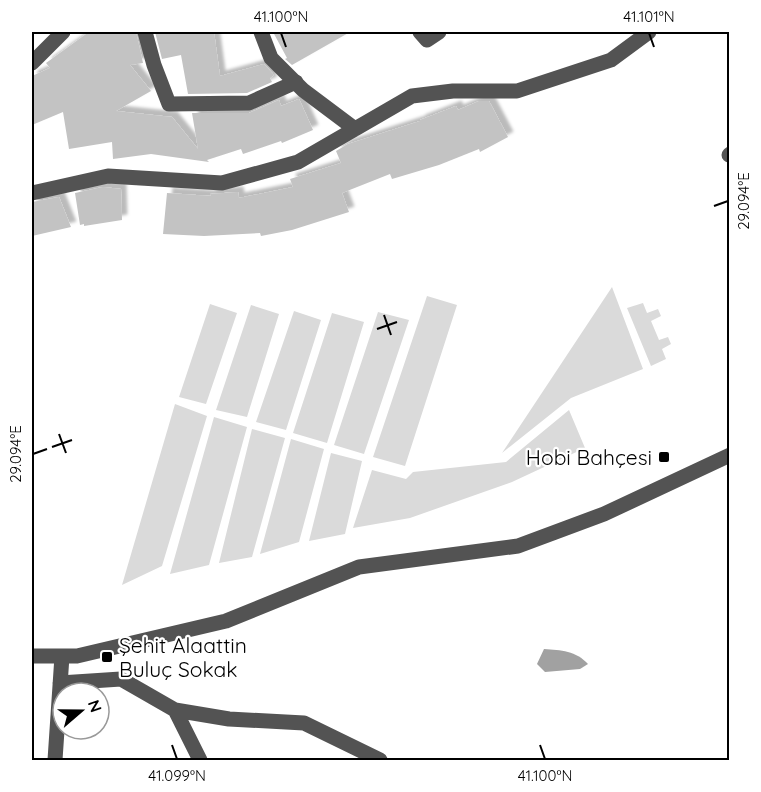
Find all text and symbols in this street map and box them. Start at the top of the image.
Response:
text: 41.100°N [254,7,308,26]
text: 41.101°N [623,7,675,26]
text: 29.094°E [734,172,753,230]
text: 29.094°E [6,425,25,483]
place label: Hobi Bahçesi [526,444,652,470]
marker: Hobi Bahçesi [657,450,671,464]
place label: Şehit Alaattin Buluç Sokak [119,632,247,682]
marker: Şehit Alaattin Buluç Sokak [100,650,114,664]
north arrow [51,681,111,741]
text: N [84,697,107,715]
text: 41.099°N [148,766,206,785]
text: 41.100°N [518,766,572,785]

